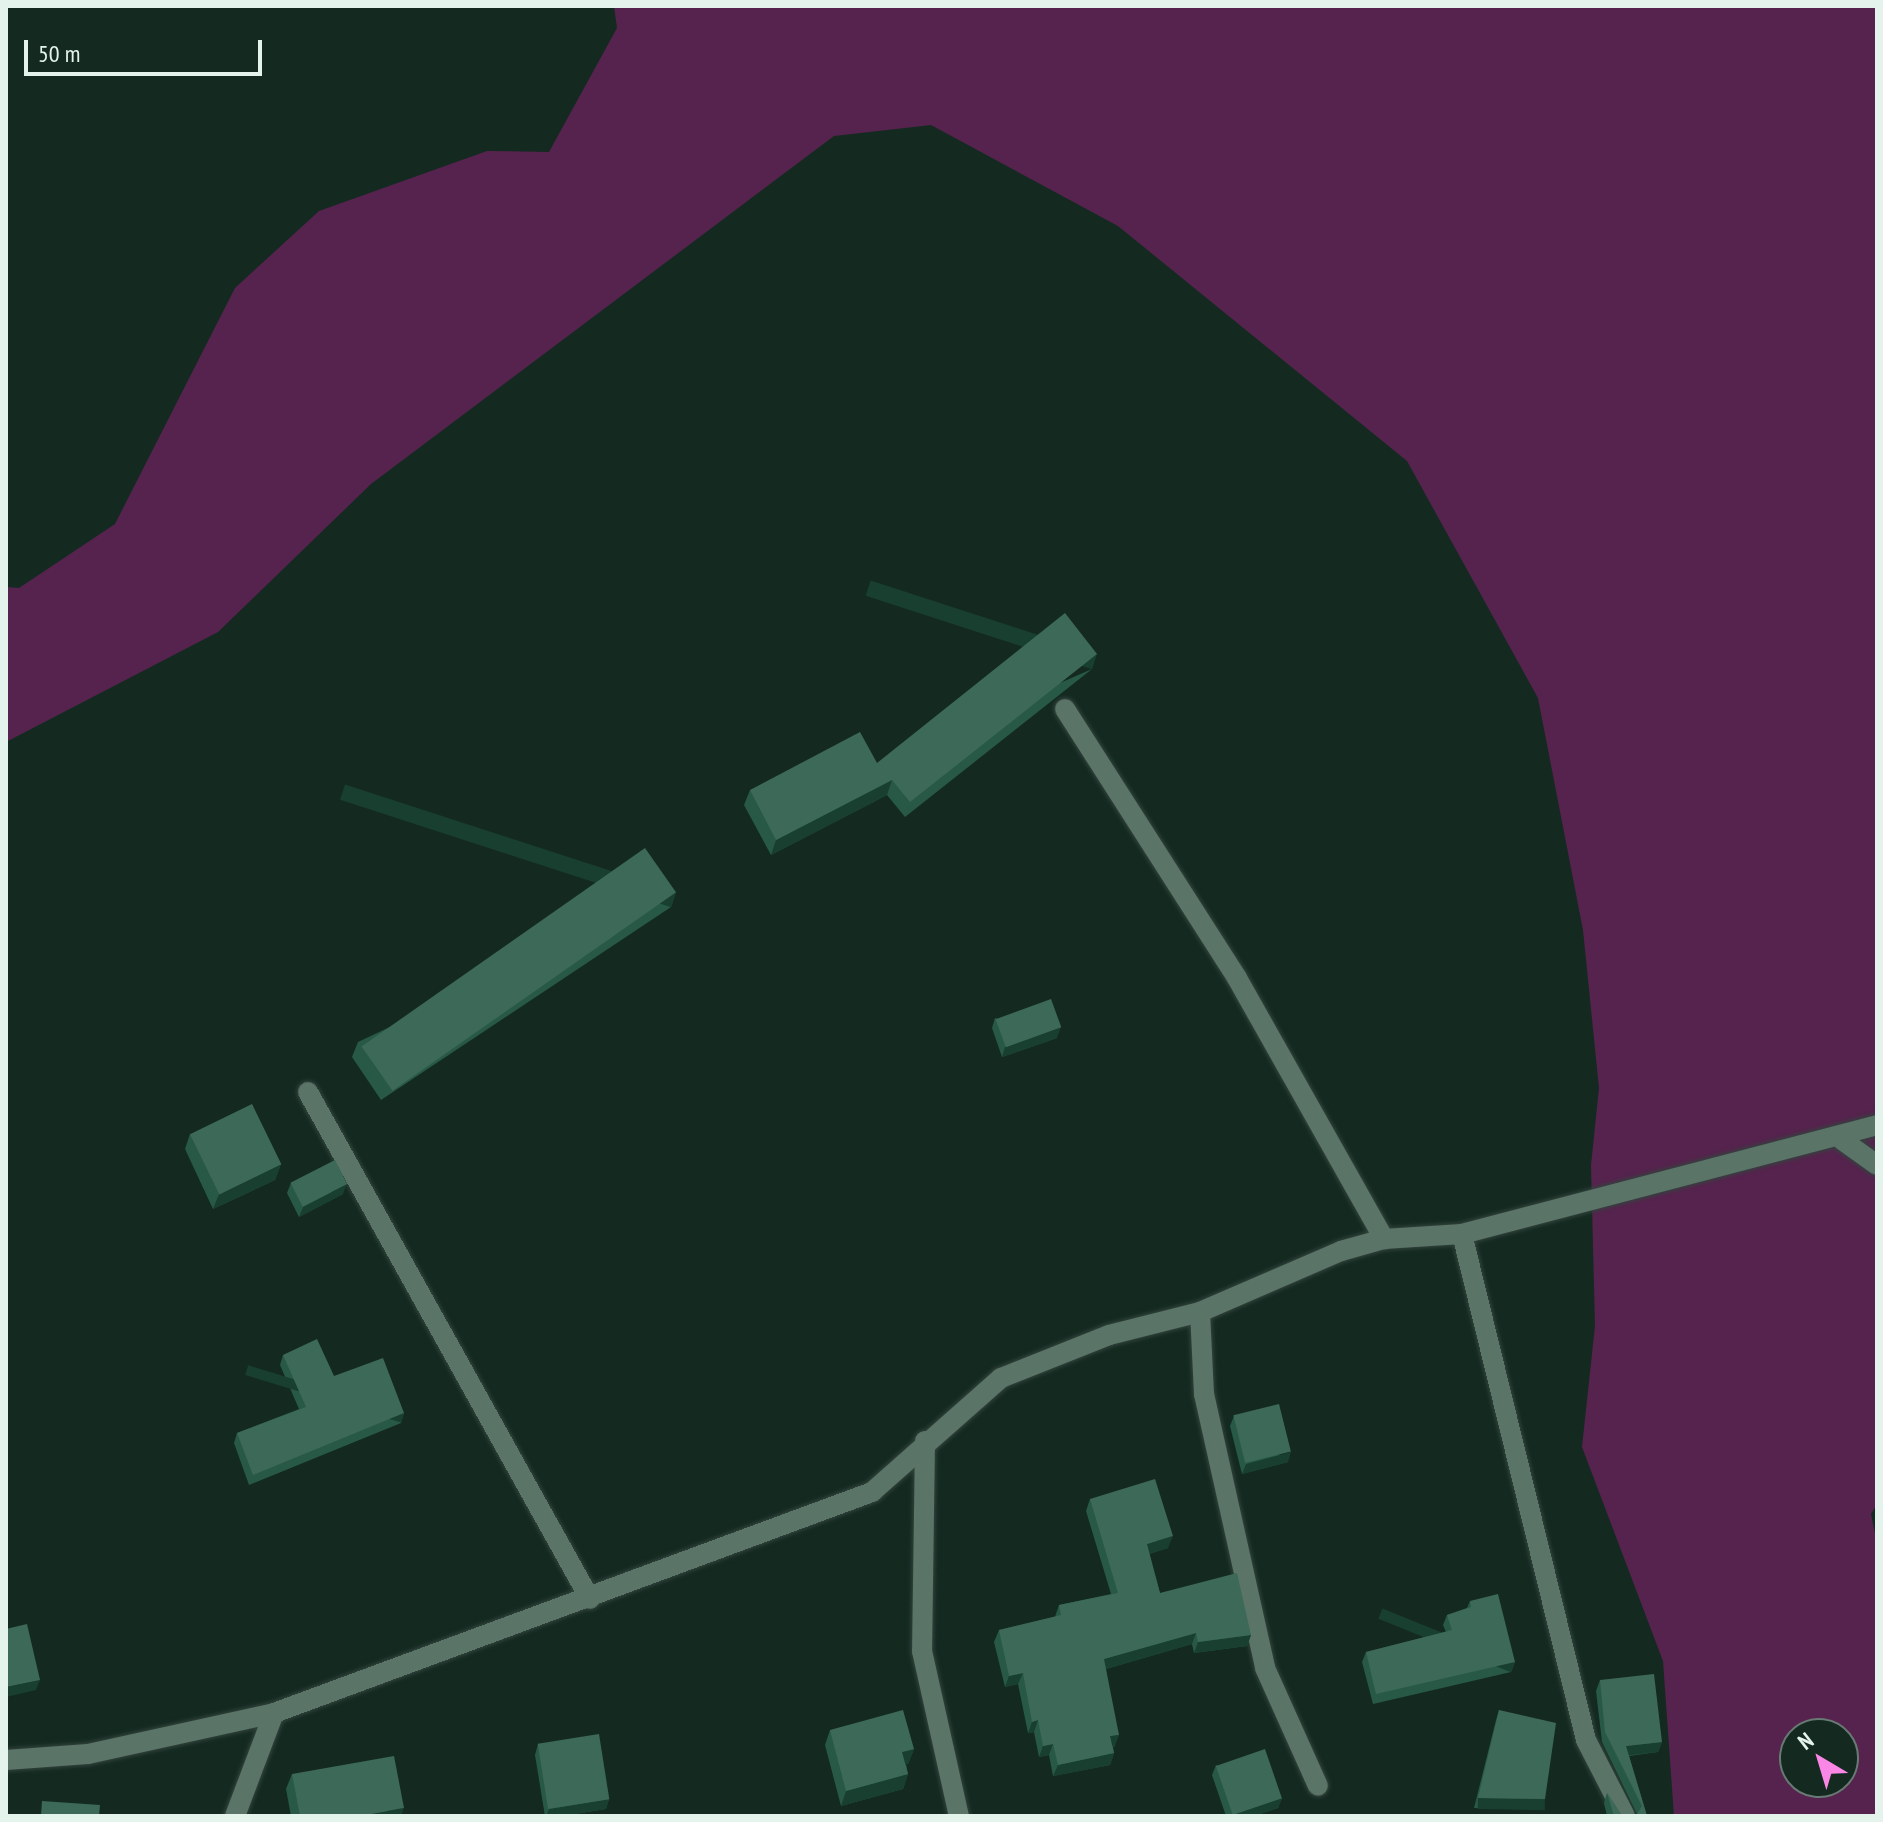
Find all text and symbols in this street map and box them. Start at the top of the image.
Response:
scale bar [28,24,266,74]
text: 50 m [38,38,80,69]
north arrow [1779,1718,1859,1798]
text: N [1792,1726,1819,1755]

